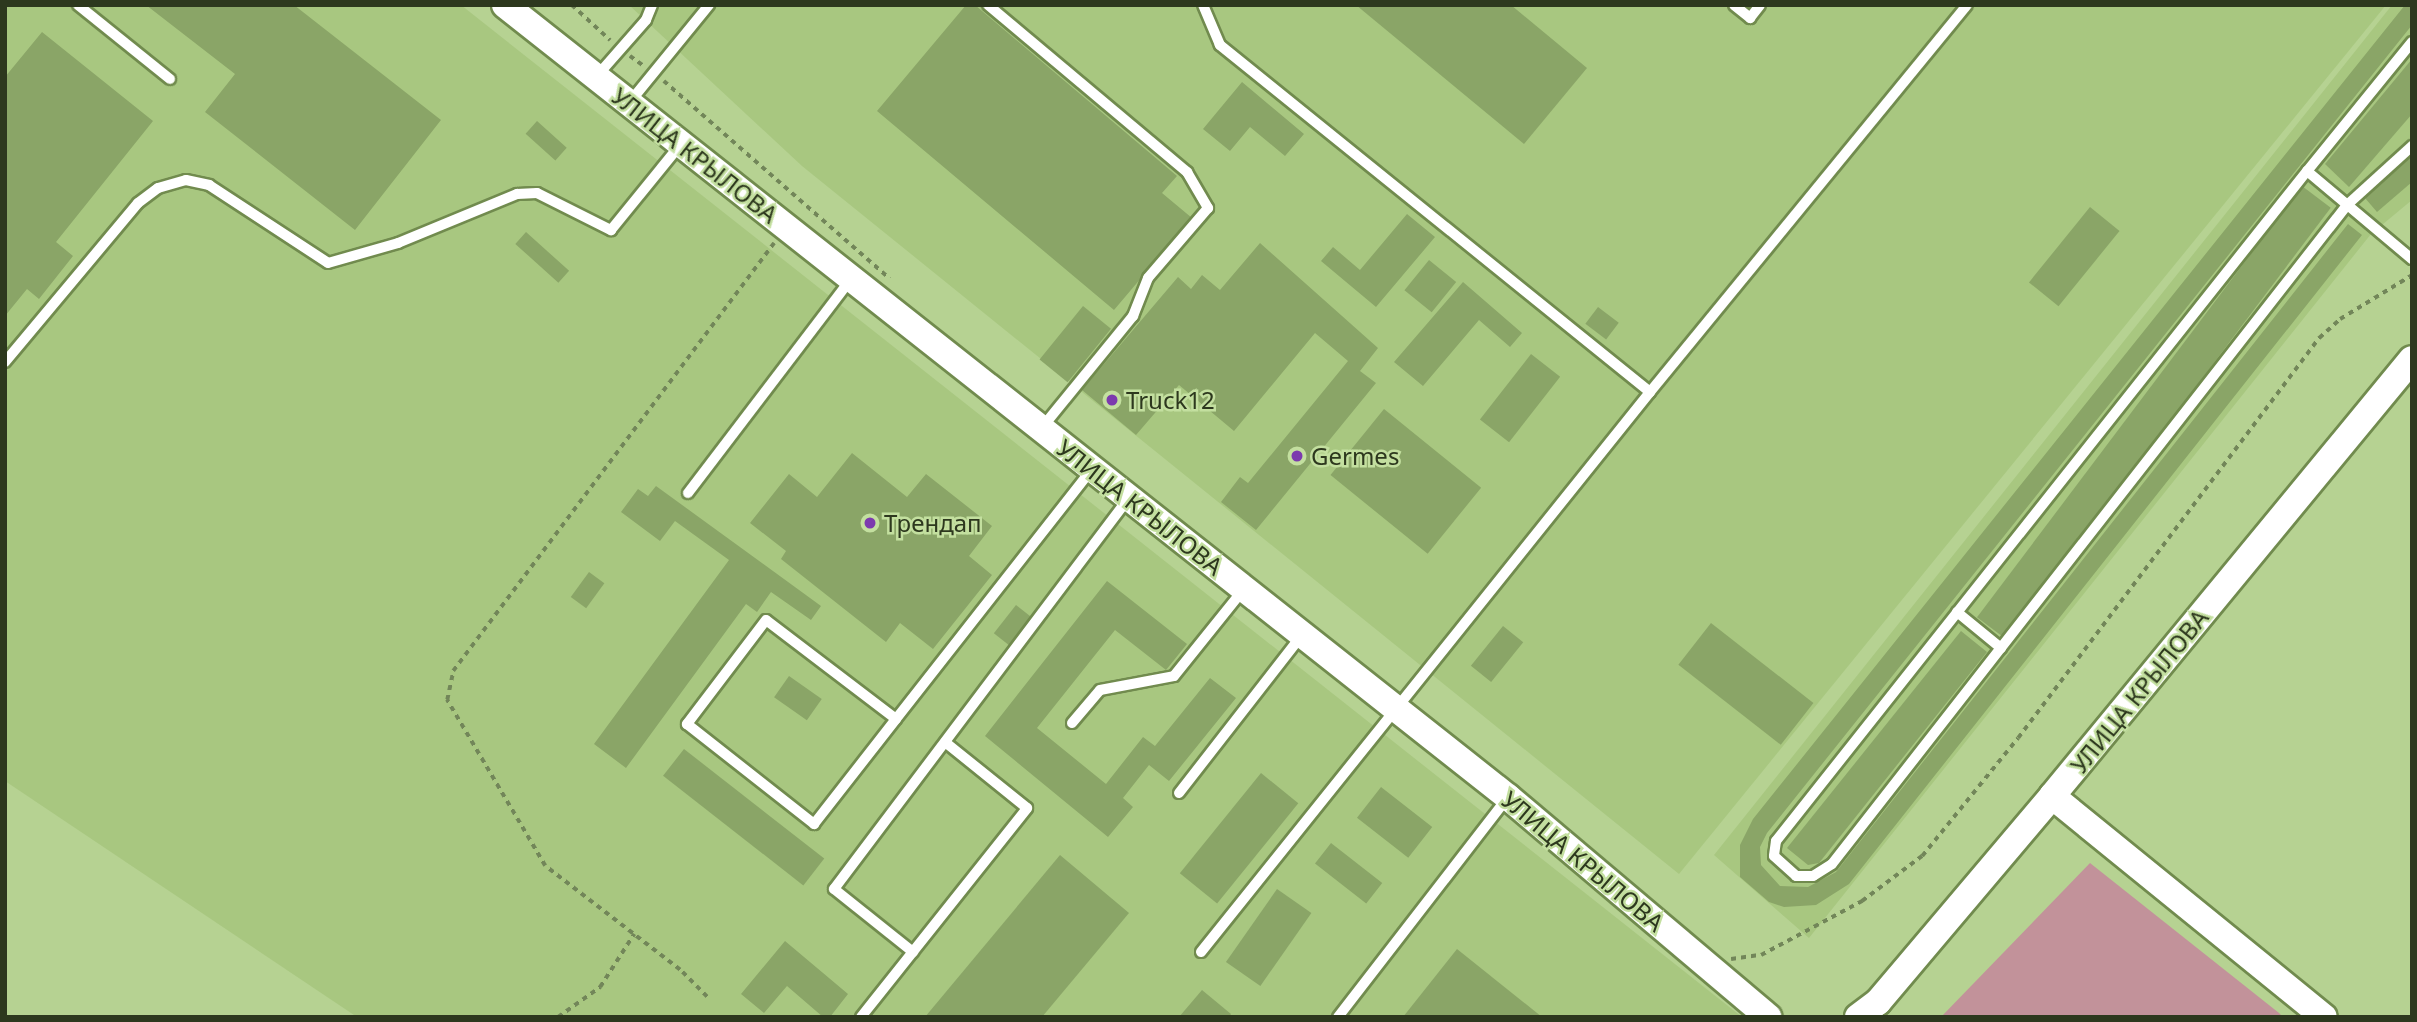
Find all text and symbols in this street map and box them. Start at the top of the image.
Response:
street label: УЛИЦА КРЫЛОВА [606,81,784,229]
place label: Truck12 [1126,386,1215,414]
marker: Truck12 [1104,392,1120,408]
street label: УЛИЦА КРЫЛОВА [1051,433,1229,581]
place label: Germes [1311,442,1399,470]
marker: Germes [1289,448,1305,464]
place label: Трендап [884,509,982,537]
marker: Трендап [862,515,878,531]
street label: УЛИЦА КРЫЛОВА [2064,603,2214,779]
street label: УЛИЦА КРЫЛОВА [1496,785,1670,937]

